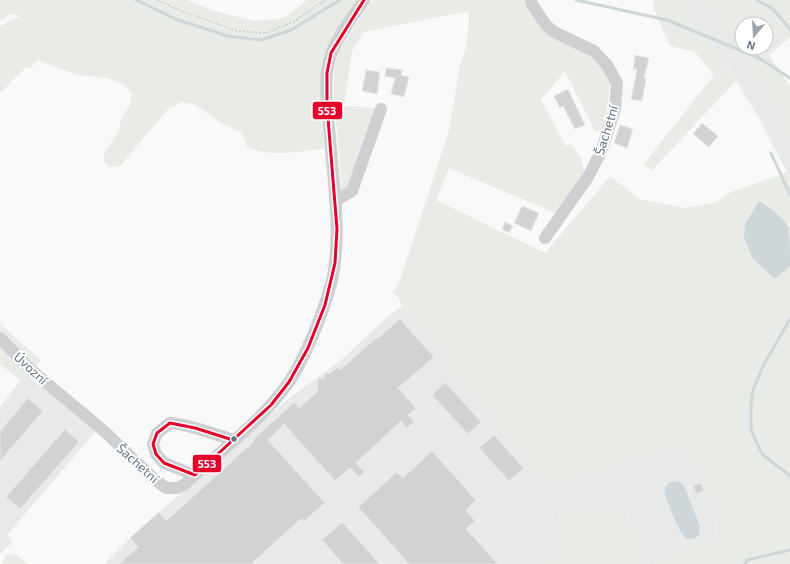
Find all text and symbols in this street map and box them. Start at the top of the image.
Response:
north arrow [734,16,774,56]
text: N [745,39,757,53]
line badge: 553 [312,101,343,120]
street label: Šachetní [591,103,621,157]
text: 553 [318,104,336,117]
street label: Úvozní [11,348,52,388]
unlabelled marker [229,434,239,444]
street label: Šachetní [114,440,163,487]
line badge: 553 [192,454,222,473]
text: 553 [198,457,216,470]

